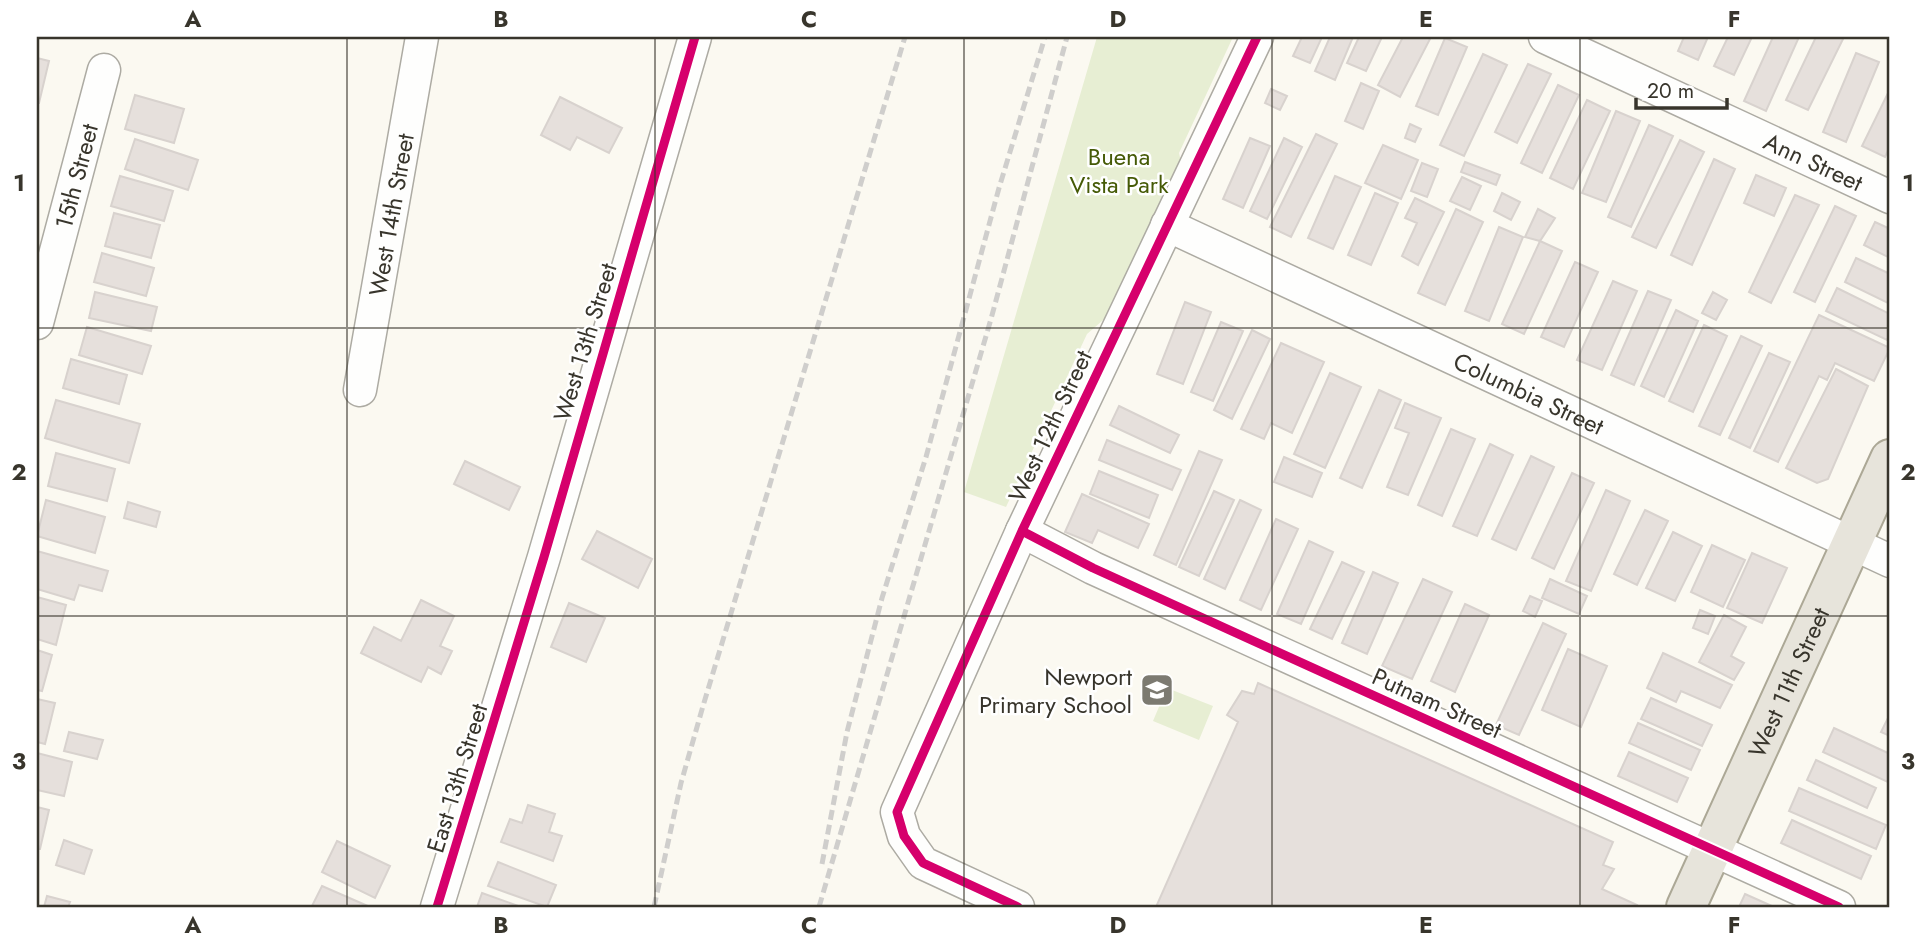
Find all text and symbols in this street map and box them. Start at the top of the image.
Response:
text: A [184,2,202,36]
text: B [493,2,509,36]
text: C [801,2,817,36]
text: D [1110,2,1127,36]
text: E [1419,2,1433,36]
text: F [1728,2,1740,36]
scale bar [1636,66,1728,110]
text: 20 m [1647,76,1694,106]
street label: 15th Street [45,120,107,232]
street label: Ann Street [1758,123,1869,200]
street label: West 14th Street [359,130,422,299]
park label: Buena Vista Park [1069,139,1169,202]
text: 1 [13,166,25,200]
text: 1 [1902,166,1914,200]
street label: West 13th Street [544,258,626,425]
street label: Columbia Street [1448,343,1610,443]
street label: West 12th Street [999,344,1101,508]
text: 2 [11,455,27,489]
text: 2 [1900,455,1916,489]
street label: West 11th Street [1739,601,1838,763]
place label: Newport Primary School [979,659,1132,722]
street label: Putnam Street [1367,659,1508,747]
school or university icon: Newport Primary School [1138,671,1176,709]
street label: East 13th Street [418,699,496,857]
text: 3 [12,744,26,778]
text: 3 [1901,744,1915,778]
text: A [184,908,202,942]
text: B [493,908,509,942]
text: C [801,908,817,942]
text: D [1110,908,1127,942]
text: E [1419,908,1433,942]
text: F [1728,908,1740,942]

